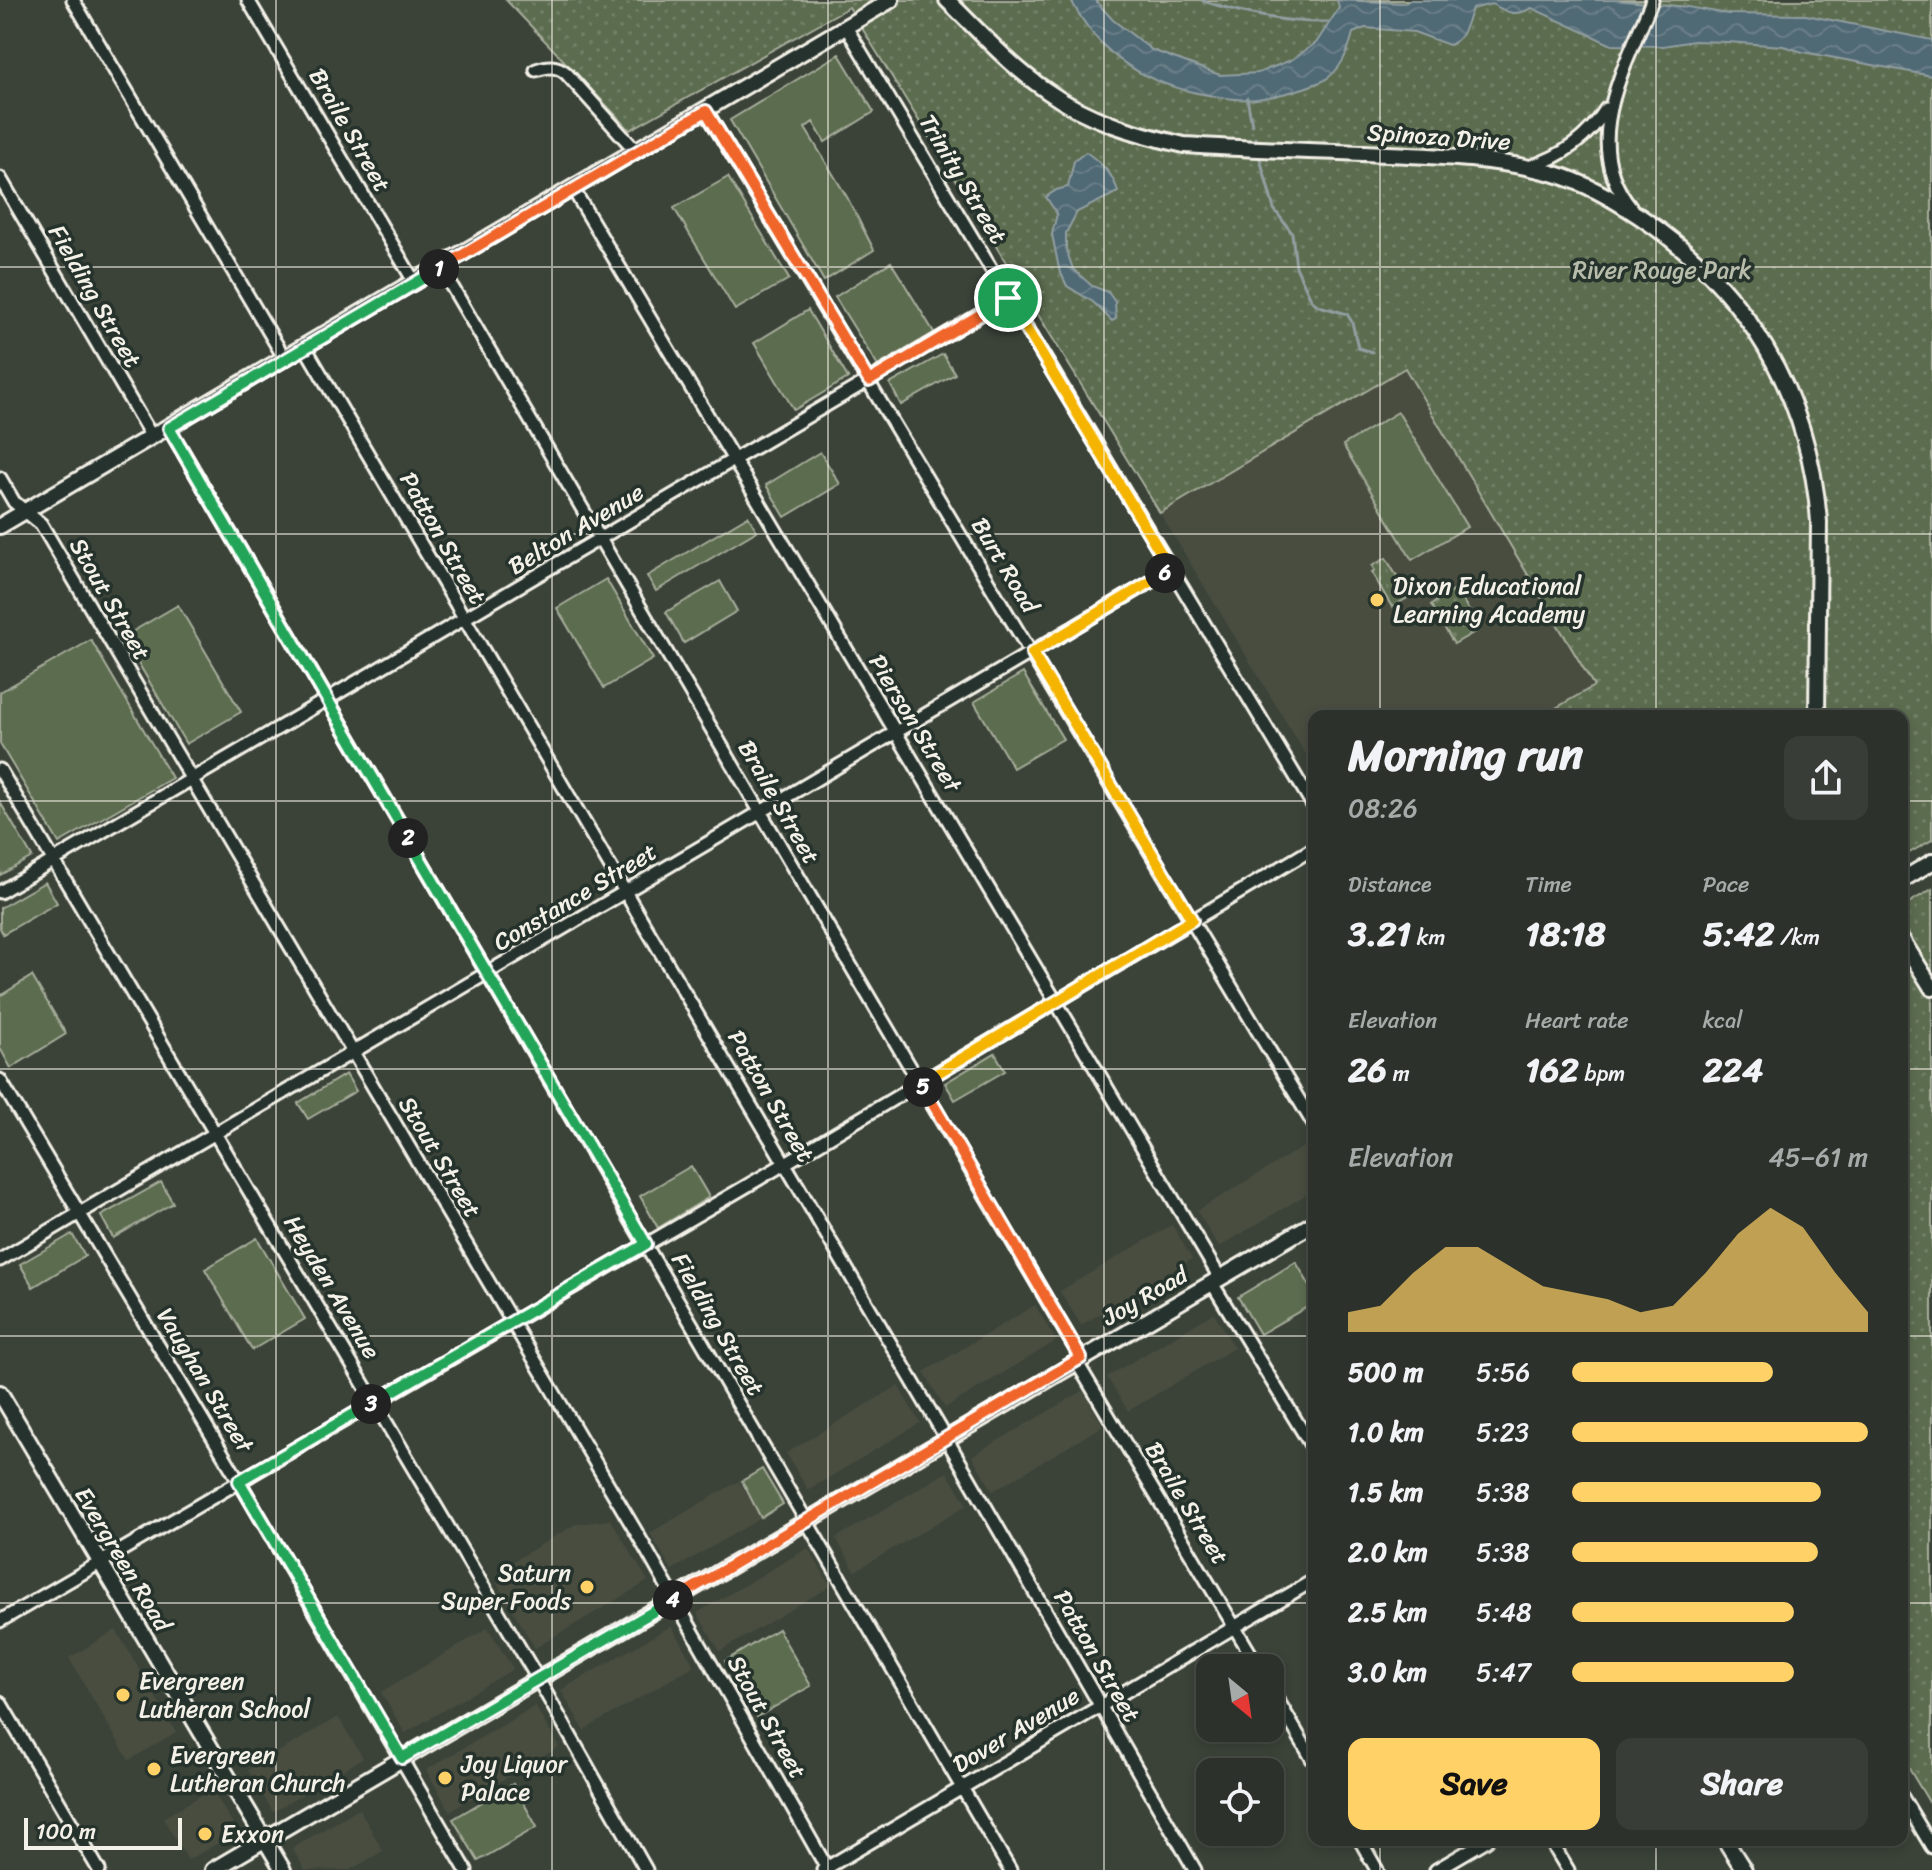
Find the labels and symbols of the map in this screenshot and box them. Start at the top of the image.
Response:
street label: Braile Street [297,60,403,200]
street label: Trinity Street [907,106,1019,252]
street label: Spinoza Drive [1366,111,1512,163]
street label: Fielding Street [37,216,153,376]
pin: 1 [419,249,459,289]
park label: River Rouge Park [1572,249,1752,291]
pin [974,264,1042,332]
street label: Patton Street [388,464,498,612]
street label: Belton Avenue [500,472,652,586]
street label: Burt Road [960,509,1051,622]
street label: Stout Street [58,529,162,669]
pin: 6 [1145,553,1185,593]
place label: Dixon Educational Learning Academy [1393,565,1585,635]
marker: Dixon Educational Learning Academy [1368,591,1386,609]
street label: Pierson Street [857,646,974,802]
street label: Braile Street [726,732,832,872]
pin: 2 [388,818,428,858]
street label: Constance Street [485,831,665,963]
street label: Patton Street [716,1022,826,1170]
pin: 5 [903,1067,943,1107]
street label: Stout Street [387,1088,493,1226]
street label: Heyden Avenue [272,1206,392,1368]
street label: Fielding Street [660,1244,776,1404]
street label: Joy Road [1093,1254,1197,1338]
street label: Vaughan Street [145,1299,266,1462]
pin: 3 [351,1384,391,1424]
street label: Braile Street [1133,1433,1241,1573]
street label: Evergreen Road [63,1478,184,1641]
place label: Saturn Super Foods [441,1552,572,1622]
marker: Saturn Super Foods [578,1578,596,1596]
pin: 4 [653,1580,693,1620]
street label: Patton Street [1042,1582,1152,1730]
street label: Stout Street [716,1647,818,1787]
north arrow [1196,1654,1284,1742]
place label: Evergreen Lutheran School [139,1660,311,1730]
street label: Dover Avenue [944,1675,1088,1785]
marker: Evergreen Lutheran School [114,1686,132,1704]
place label: Evergreen Lutheran Church [170,1734,345,1804]
place label: Joy Liquor Palace [460,1743,569,1813]
marker: Evergreen Lutheran Church [145,1760,163,1778]
marker: Joy Liquor Palace [436,1769,454,1787]
place label: Exxon [221,1813,284,1855]
scale bar [24,1814,182,1850]
marker: Exxon [196,1825,214,1843]

